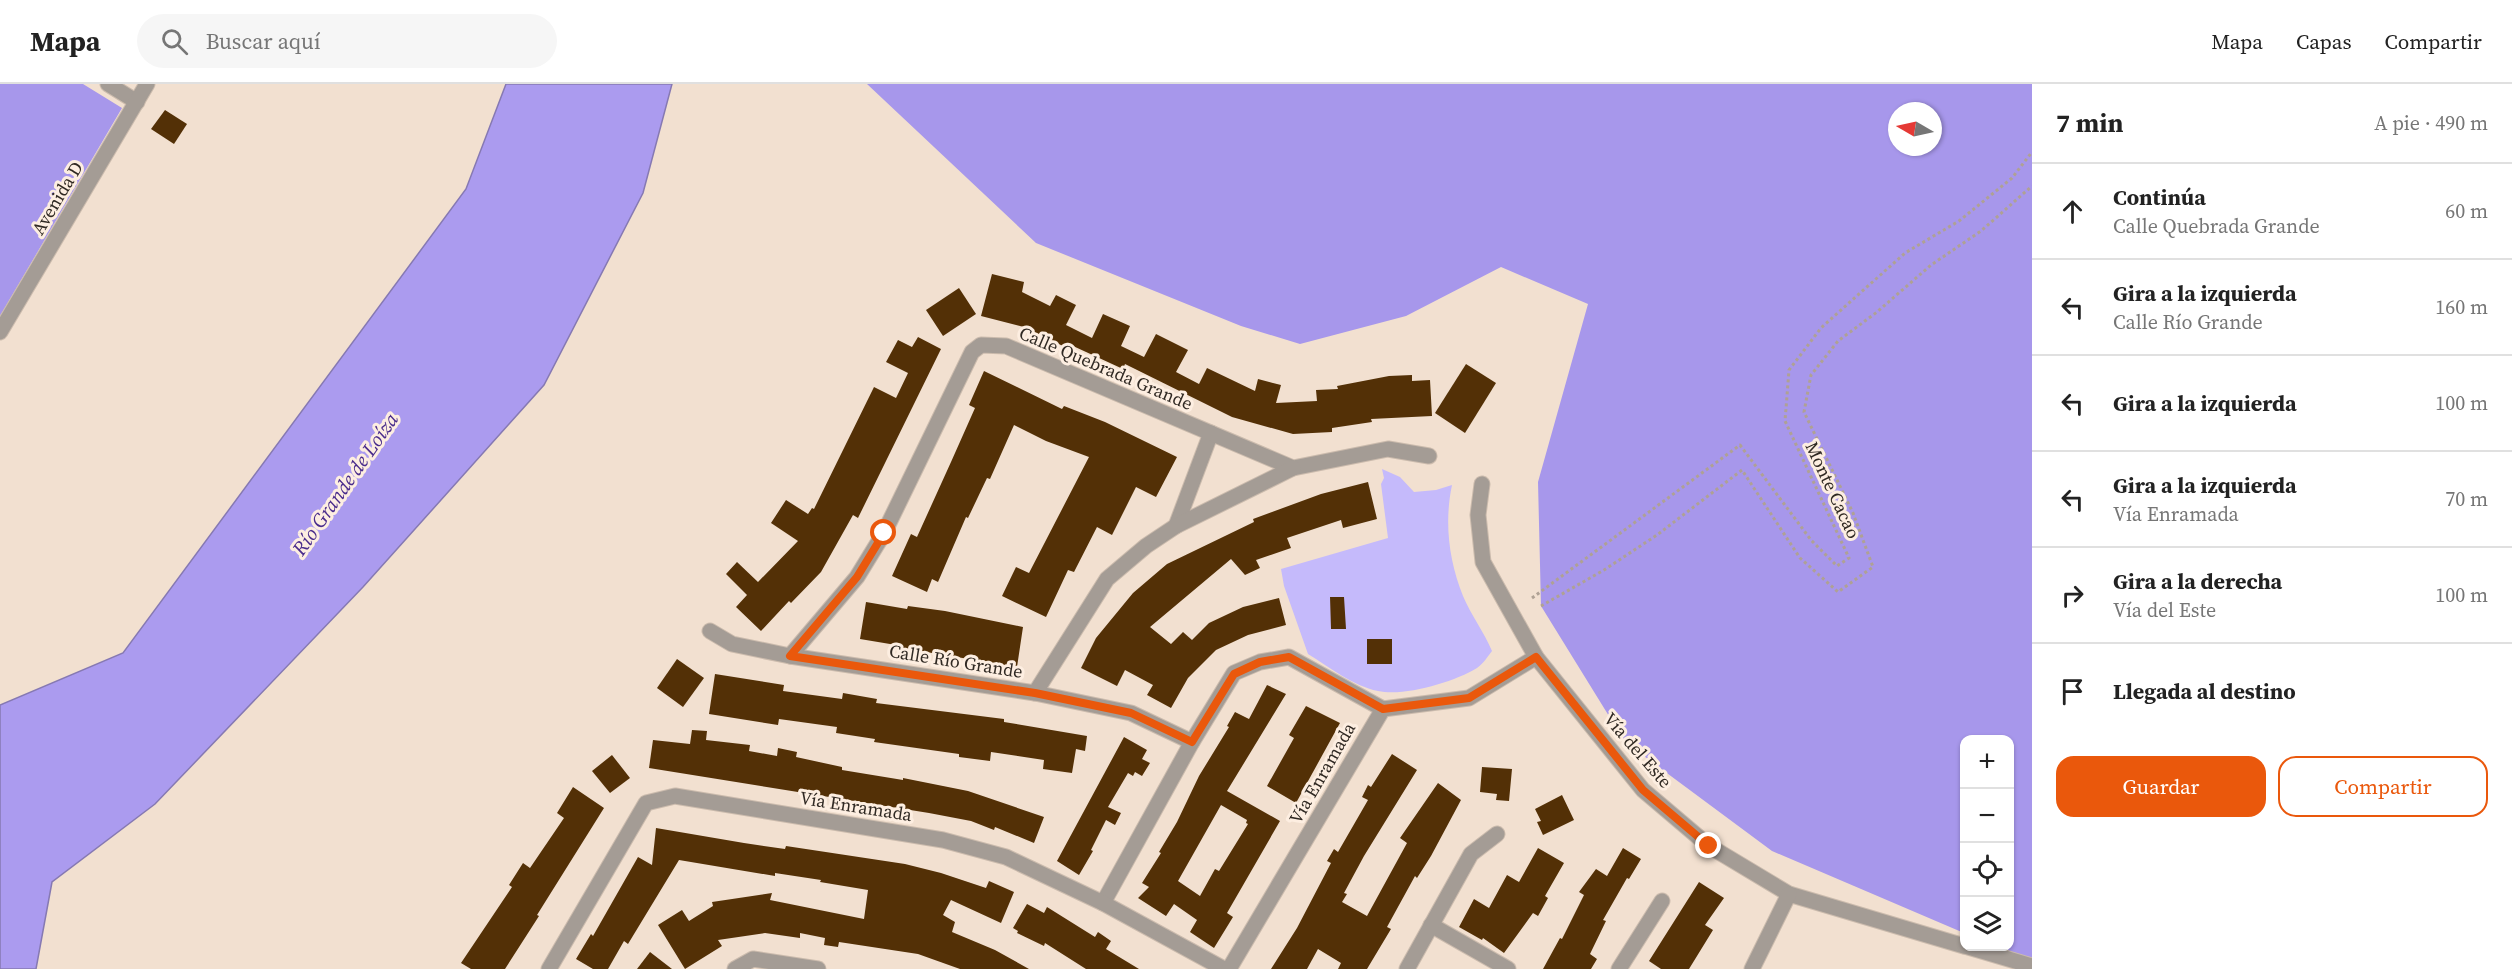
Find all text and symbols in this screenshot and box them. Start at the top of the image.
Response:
search box [137,14,557,68]
text: Mapa [30,22,101,60]
icon: search [158,25,191,58]
text: Buscar aquí [206,26,321,56]
text: Mapa [2211,27,2263,56]
text: Capas [2296,27,2352,56]
text: Compartir [2385,27,2482,56]
north arrow [1888,102,1942,156]
text: 7 min [2056,105,2123,141]
text: A pie · 490 m [2374,109,2488,137]
street label: Avenida D [25,157,89,239]
text: Continúa [2113,182,2206,212]
icon: ahead [2056,195,2089,228]
text: 60 m [2445,197,2488,225]
text: Calle Quebrada Grande [2113,212,2320,240]
text: Gira a la izquierda [2113,278,2297,308]
icon: left [2056,291,2089,324]
text: 160 m [2435,293,2488,321]
text: Calle Río Grande [2113,308,2263,336]
street label: Calle Quebrada Grande [1015,320,1197,416]
icon: left [2056,387,2089,420]
text: Gira a la izquierda [2113,388,2297,418]
text: 100 m [2435,389,2488,417]
water label: Río Grande de Loíza [285,406,405,562]
street label: Monte Cacao [1800,438,1866,543]
text: Gira a la izquierda [2113,470,2297,500]
icon: left [2056,483,2089,516]
text: 70 m [2445,485,2488,513]
text: Vía Enramada [2113,500,2239,528]
route start [870,519,896,545]
text: Gira a la derecha [2113,566,2282,596]
icon: right [2056,579,2089,612]
text: 100 m [2435,581,2488,609]
text: Vía del Este [2113,596,2216,624]
street label: Calle Río Grande [887,638,1025,684]
icon: arrive [2056,675,2089,708]
text: Llegada al destino [2113,676,2296,706]
street label: Vía del Este [1598,707,1678,793]
street label: Vía Enramada [1283,717,1362,828]
map controls [1960,735,2014,951]
button: + [1960,735,2014,789]
button: Guardar [2056,756,2266,817]
button: Compartir [2278,756,2488,817]
street label: Vía Enramada [798,785,915,827]
button: − [1960,789,2014,843]
route end [1695,832,1721,858]
button: locate [1960,843,2014,897]
button: layers [1960,897,2014,951]

